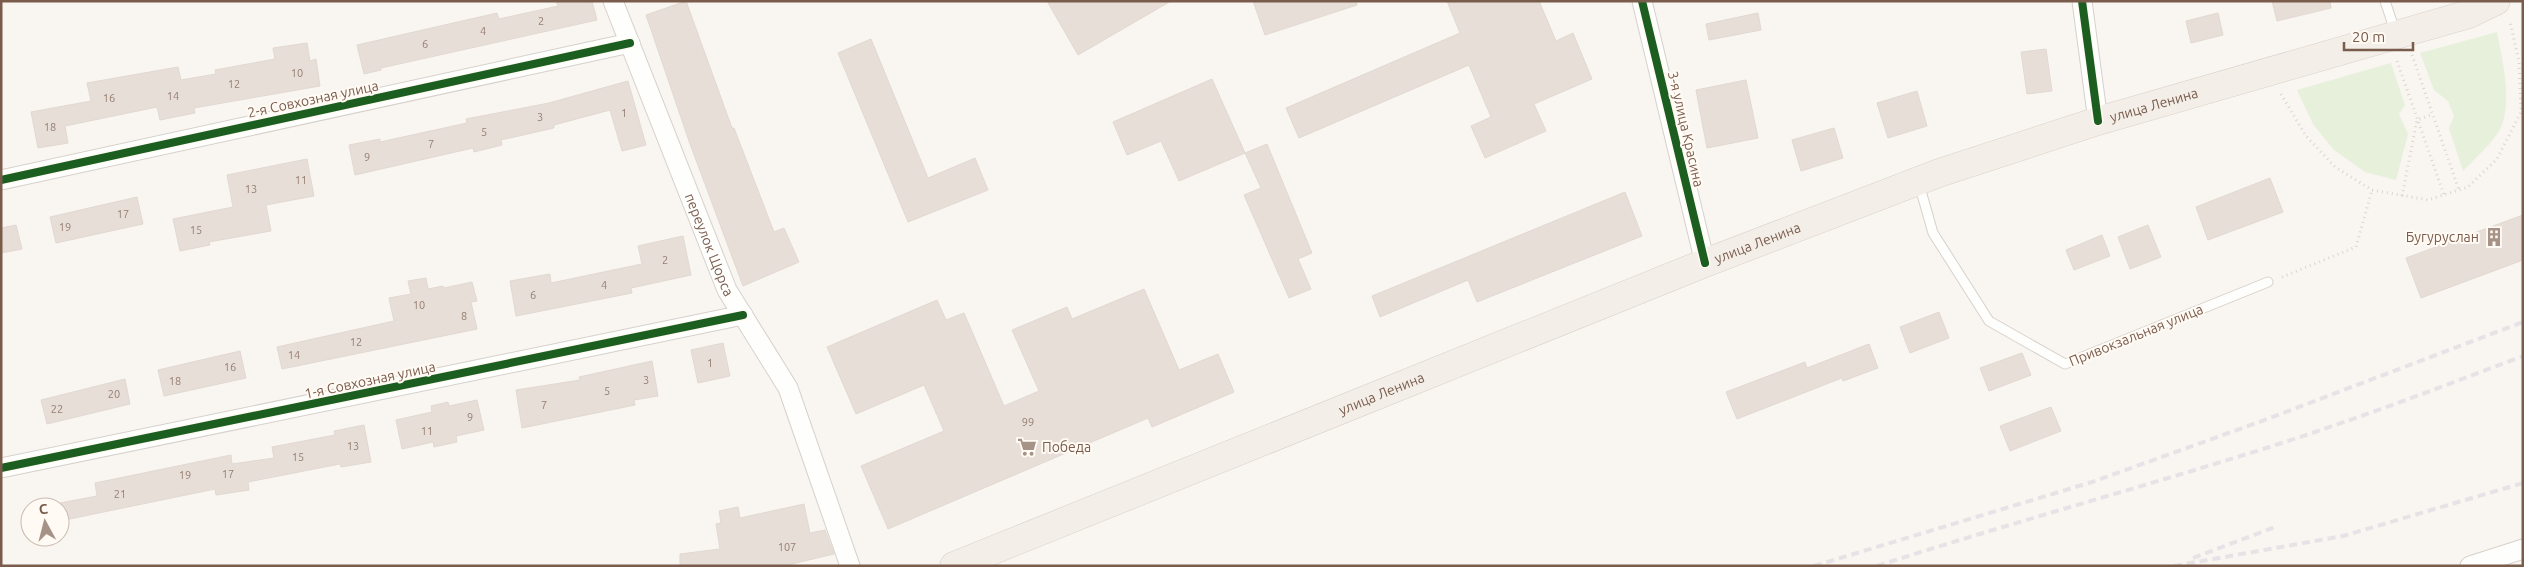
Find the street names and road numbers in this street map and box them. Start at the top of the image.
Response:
street label: 3-я улица Красина [1665,70,1707,188]
street label: 2-я Совхозная улица [246,77,380,121]
street label: улица Ленина [2108,85,2200,125]
street label: переулок Щорса [682,191,737,299]
street label: улица Ленина [1712,219,1803,267]
street label: Привокзальная улица [2067,301,2205,369]
street label: 1-я Совхозная улица [303,358,437,402]
street label: улица Ленина [1336,369,1427,418]

